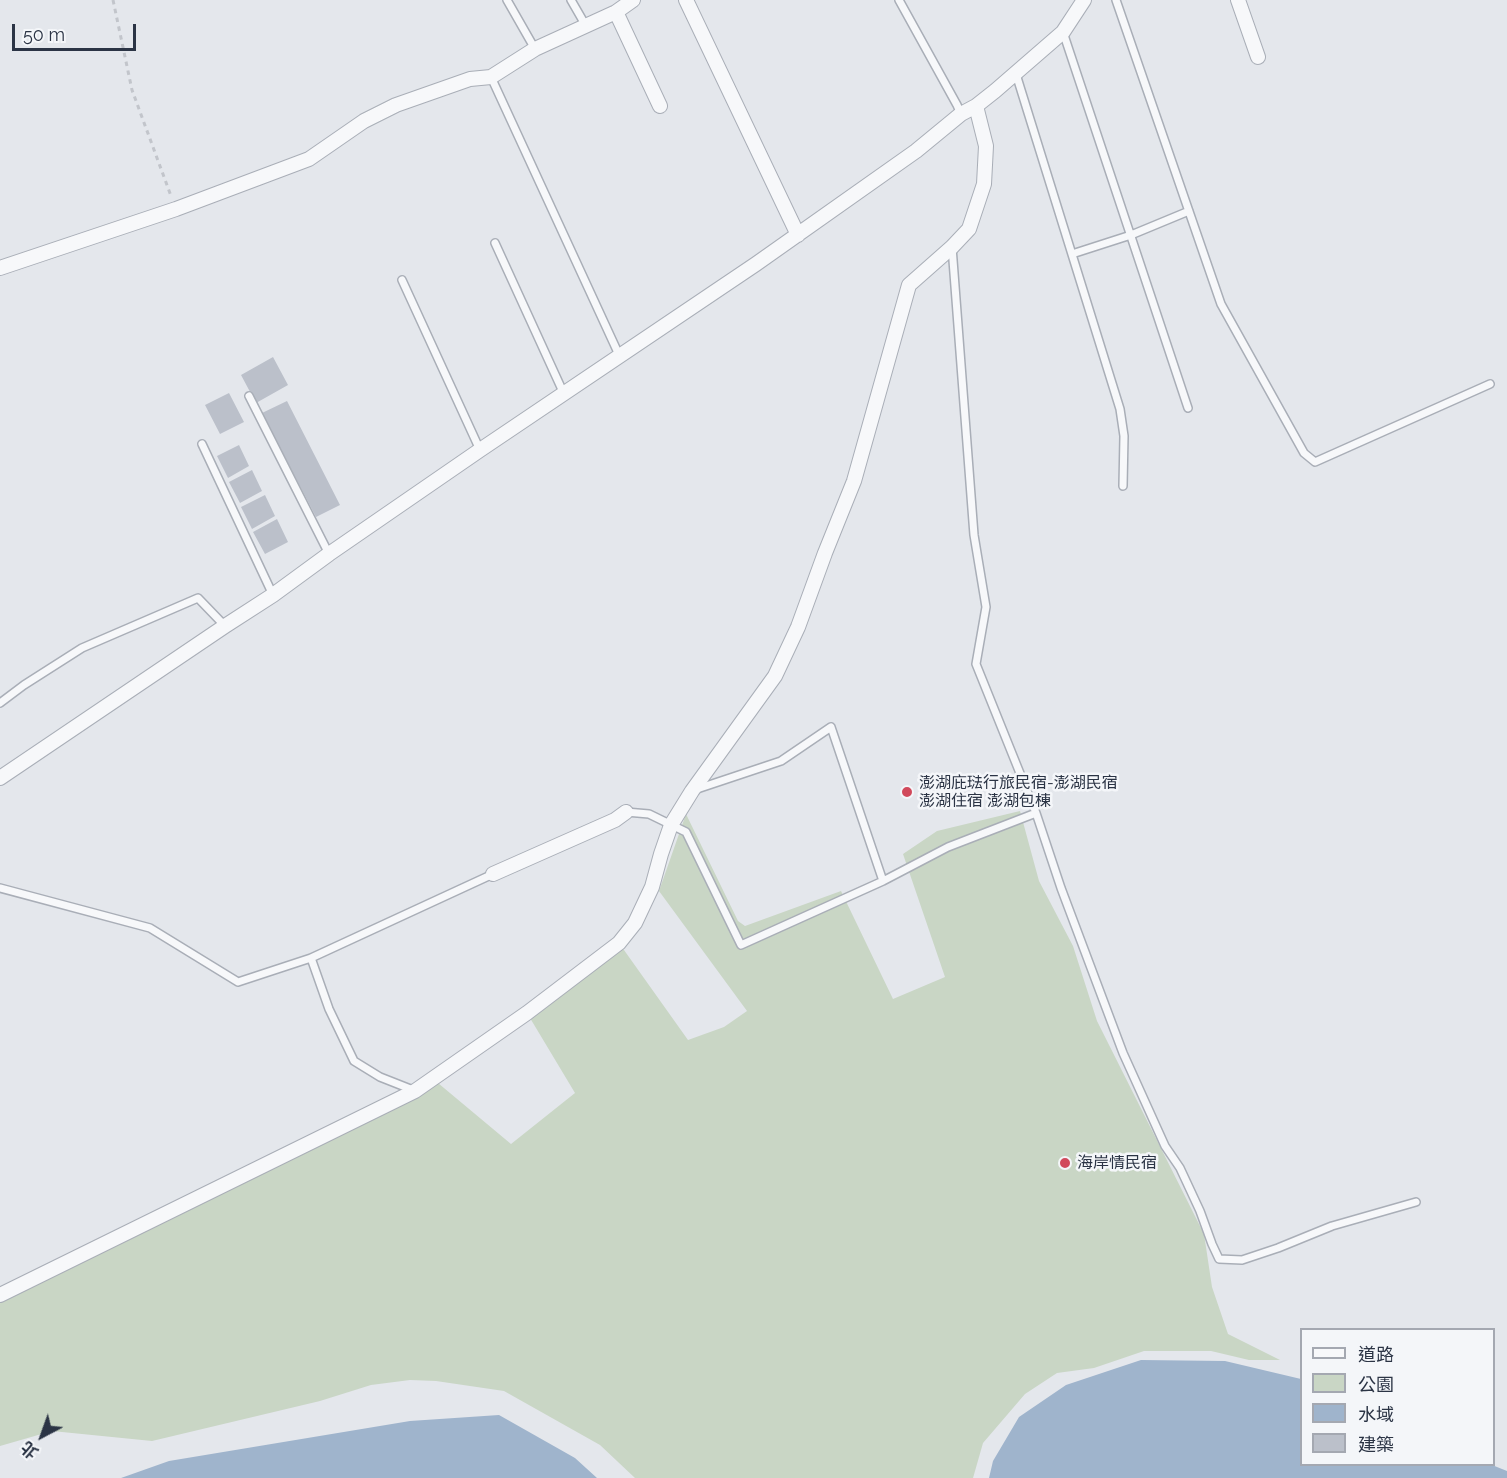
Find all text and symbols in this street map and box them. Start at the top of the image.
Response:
scale bar [15,12,140,50]
text: 50 m [23,24,65,45]
place label: 澎湖庇琺行旅民宿-澎湖民宿 澎湖住宿 澎湖包棟 [919,773,1118,811]
marker: 澎湖庇琺行旅民宿-澎湖民宿 澎湖住宿 澎湖包棟 [900,785,914,799]
place label: 海岸情民宿 [1077,1153,1157,1173]
marker: 海岸情民宿 [1058,1156,1072,1170]
legend [1300,1328,1495,1466]
text: 道路 [1358,1344,1394,1365]
text: 公園 [1358,1374,1394,1395]
text: 水域 [1358,1404,1394,1425]
north arrow [12,1406,72,1466]
text: 建築 [1358,1434,1394,1455]
text: 北 [18,1438,42,1462]

